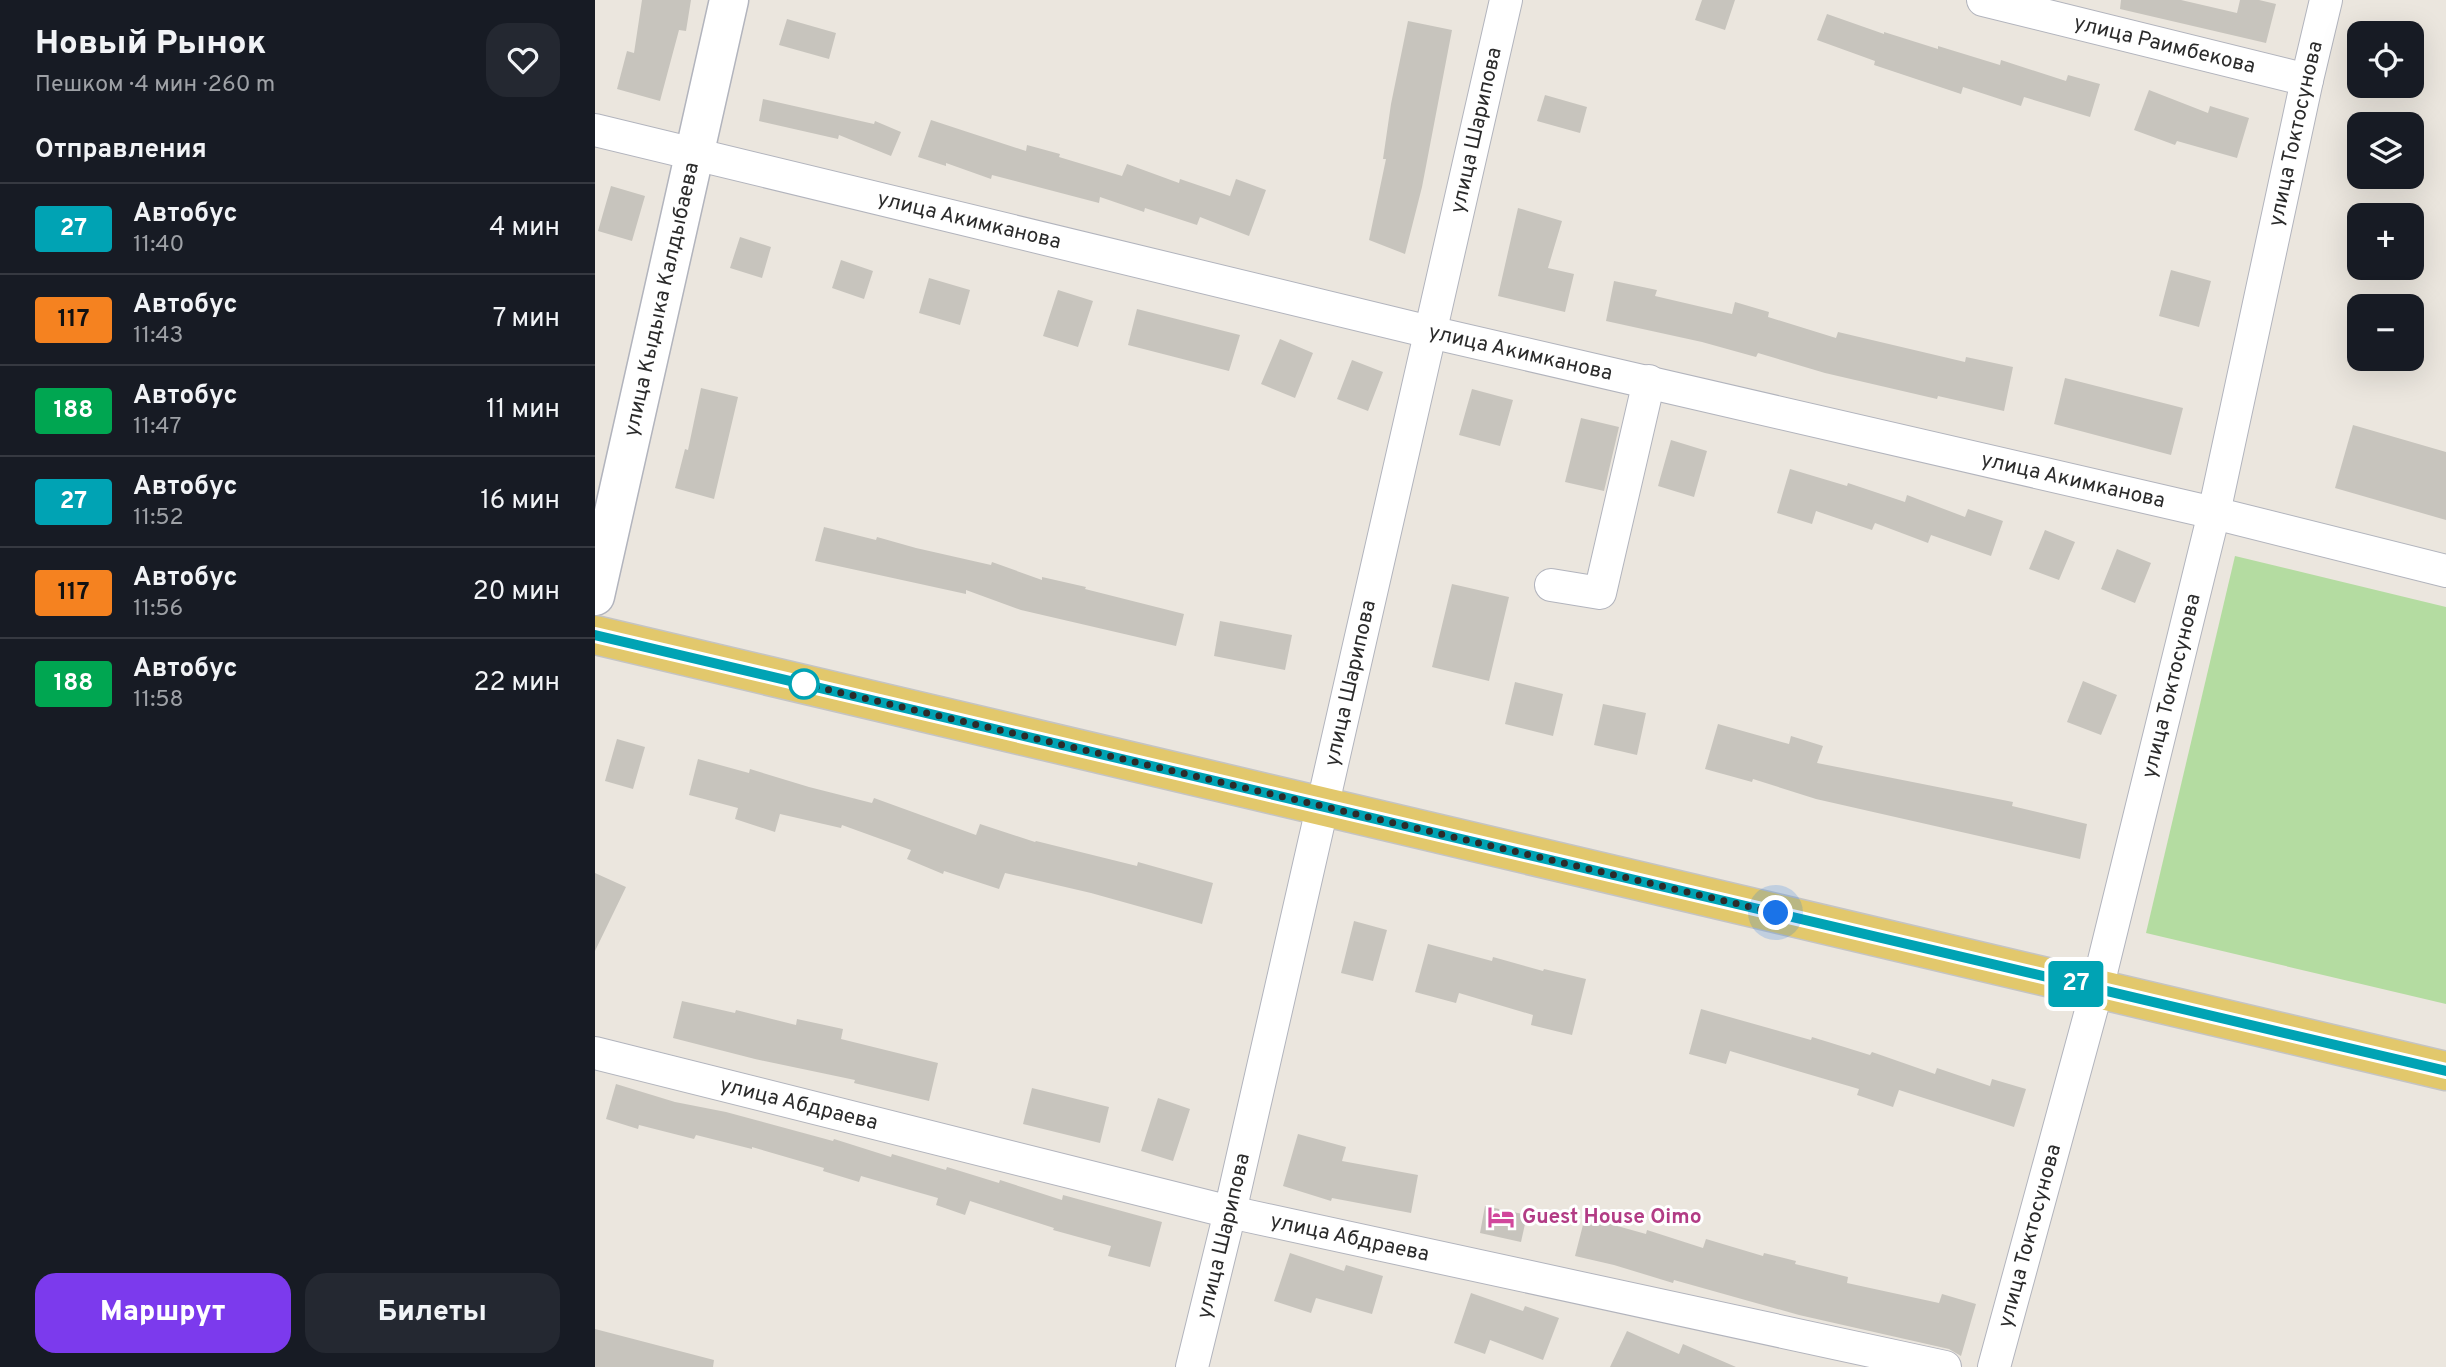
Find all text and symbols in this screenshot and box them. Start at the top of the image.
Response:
street label: улица Раимбекова [2071,9,2258,80]
map controls [2347,21,2424,371]
button: locate [2347,21,2424,98]
button: heart [486,23,560,97]
text: Новый Рынок [35,24,266,66]
street label: улица Токтосунова [2262,38,2329,229]
street label: улица Шарипова [1444,45,1508,216]
text: Пешком · 4 мин · 260 m [35,71,275,100]
button: layers [2347,112,2424,189]
text: Отправления [35,134,207,167]
street label: улица Кыдыка Калдыбаева [618,160,706,439]
street label: улица Акимканова [875,185,1064,256]
text: Автобус [133,198,238,231]
button: + [2347,203,2424,280]
text: 4 мин [489,212,560,245]
text: 27 [60,214,87,244]
text: 11:40 [133,231,184,260]
text: Автобус [133,289,238,322]
button: − [2347,294,2424,371]
text: 7 мин [493,303,560,336]
text: 117 [57,305,90,335]
street label: улица Акимканова [1426,319,1615,387]
text: 11:43 [133,322,183,351]
text: Автобус [133,380,238,413]
text: 11 мин [486,394,560,427]
text: 188 [54,396,93,426]
text: 11:47 [133,413,181,442]
street label: улица Акимканова [1978,446,2168,515]
text: Автобус [133,471,238,504]
text: 16 мин [480,485,560,518]
text: 27 [60,487,87,517]
text: 11:52 [133,504,184,533]
text: Автобус [133,562,238,595]
text: 20 мин [473,576,560,609]
text: 117 [57,578,90,608]
street label: улица Токтосунова [2136,591,2207,781]
text: 11:56 [133,595,183,624]
street label: улица Шарипова [1318,597,1382,769]
text: Автобус [133,653,238,686]
text: 22 мин [474,667,560,700]
text: 188 [54,669,93,699]
unlabelled marker [789,669,819,699]
text: 11:58 [133,686,184,715]
your location [1758,895,1793,930]
line badge: 27 [2045,961,2107,1007]
text: 27 [2062,969,2090,999]
street label: улица Абдраева [717,1071,881,1137]
street label: улица Токтосунова [1992,1141,2068,1331]
street label: улица Шарипова [1191,1150,1257,1321]
hotel icon: Guest House Oimo [1486,1202,1516,1232]
place label: Guest House Oimo [1522,1204,1702,1231]
street label: улица Абдраева [1268,1208,1432,1268]
button: Маршрут [35,1273,291,1353]
button: Билеты [305,1273,560,1353]

